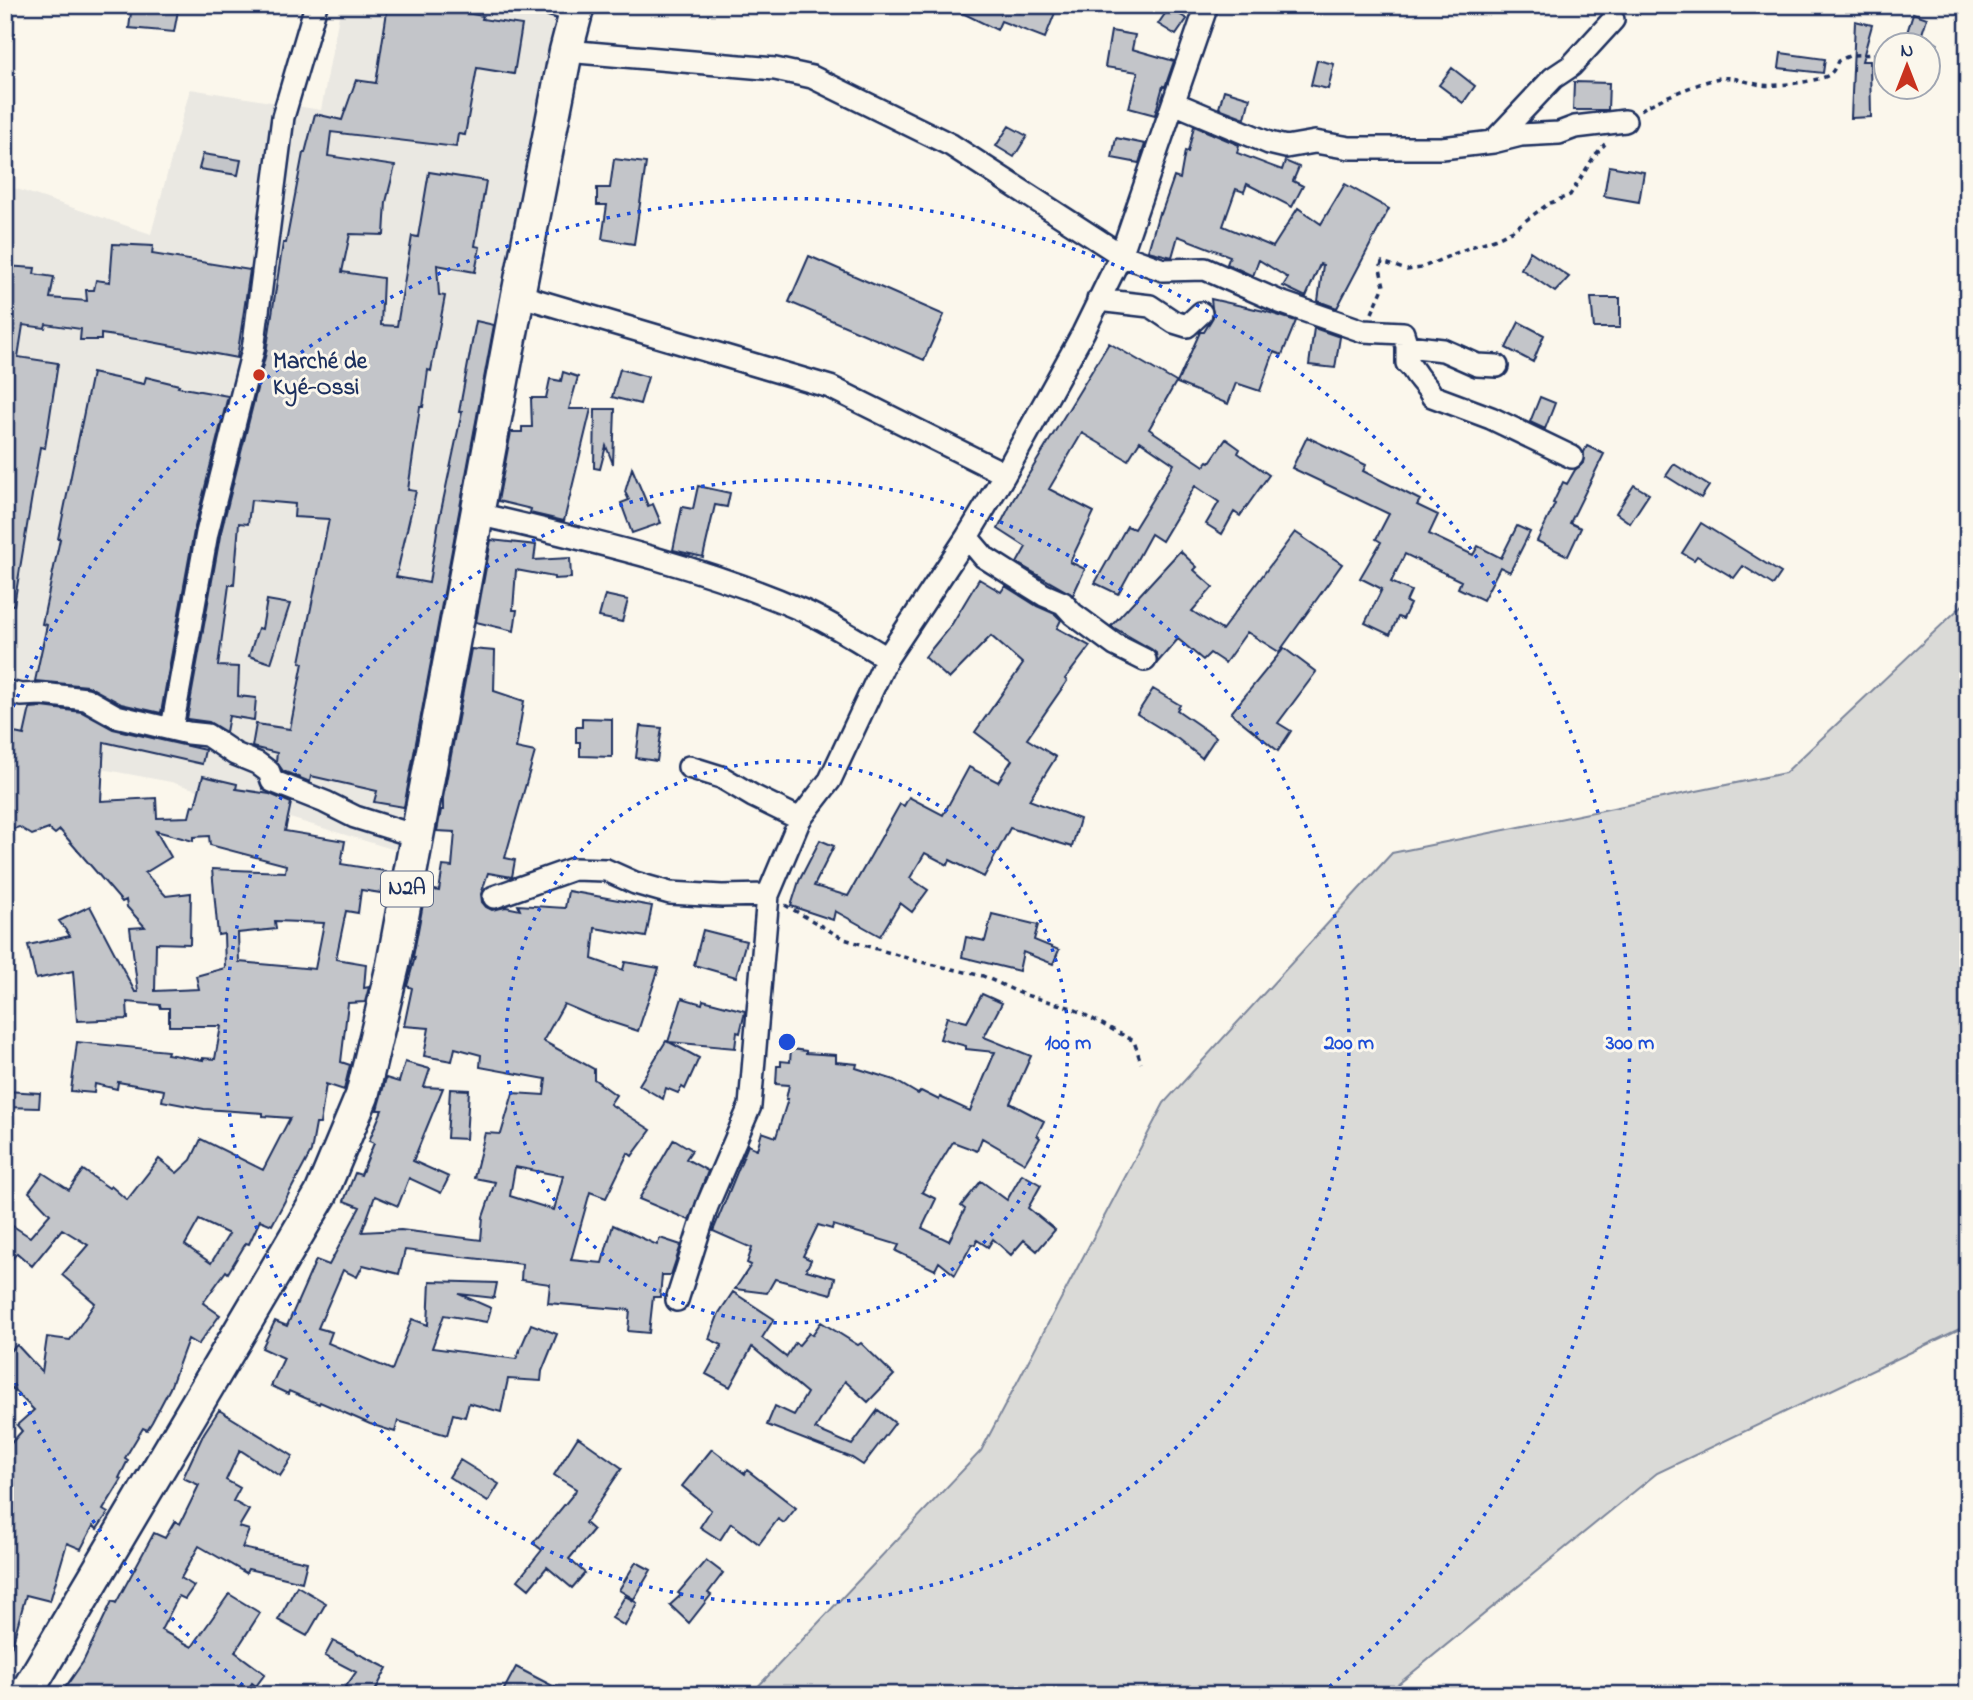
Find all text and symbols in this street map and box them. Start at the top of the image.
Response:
north arrow [1871,32,1941,102]
text: N [1901,38,1914,65]
place label: Marché de Kyé-Ossi [273,346,368,407]
marker: Marché de Kyé-Ossi [251,367,267,383]
road number: N2A [381,872,433,906]
text: 100 m [1045,1029,1091,1059]
text: 200 m [1323,1029,1374,1059]
text: 300 m [1605,1029,1654,1059]
centre of rings [775,1030,799,1054]

